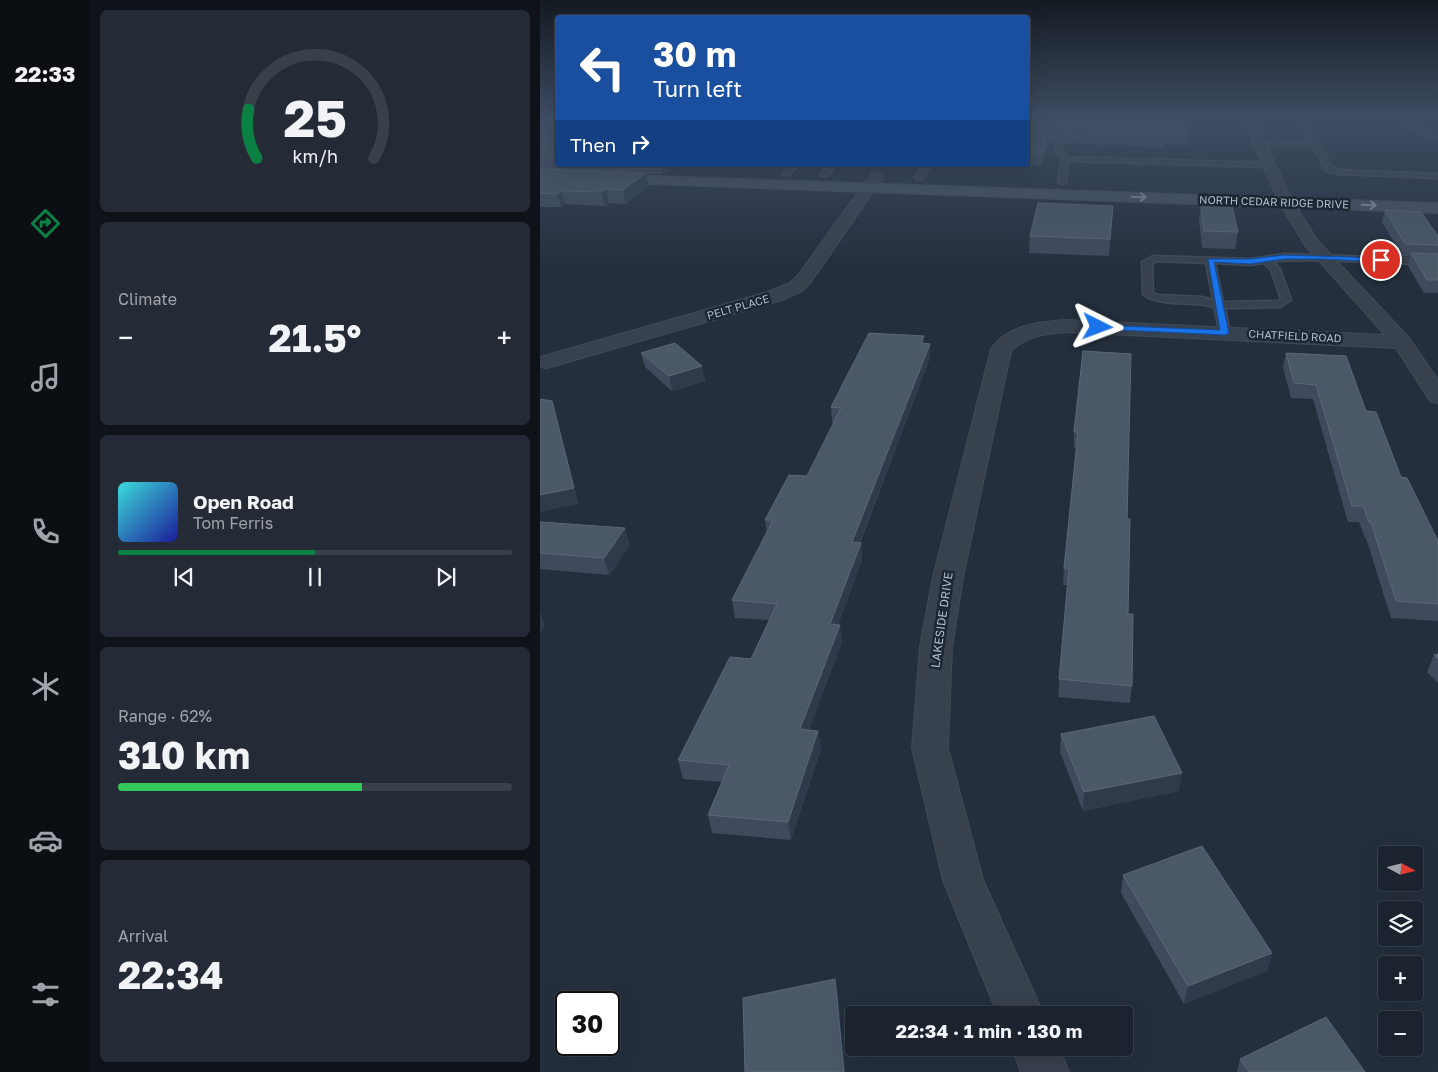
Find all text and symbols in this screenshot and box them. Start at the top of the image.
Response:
text: 30 m [653,33,736,75]
icon: left [570,35,635,100]
text: 22:33 [15,60,75,87]
text: Turn left [653,75,742,102]
text: 25 [283,86,347,148]
icon: right [626,130,654,158]
text: Then [570,133,616,156]
text: km/h [292,145,338,167]
one-way arrow [1130,192,1147,202]
street label: NORTH CEDAR RIDGE DRIVE [1199,192,1349,211]
one-way arrow [1361,201,1377,210]
icon: directions [28,206,63,241]
pin [1360,239,1402,281]
icon: arrive [1367,246,1395,274]
text: Climate [118,289,177,309]
street label: PELT PLACE [705,291,771,322]
position arrow [1071,300,1123,352]
text: 21.5° [269,315,361,360]
text: − [118,321,133,354]
text: + [497,321,512,354]
street label: CHATFIELD ROAD [1248,327,1342,344]
icon: music [28,360,63,395]
text: Open Road [193,490,294,513]
text: Tom Ferris [193,513,273,533]
icon: phone [28,514,63,549]
icon: previous [170,563,198,591]
icon: pause [301,563,329,591]
icon: next [432,563,460,591]
street label: LAKESIDE DRIVE [927,571,956,669]
icon: climate [28,669,63,704]
text: Range · 62% [118,706,212,726]
text: 310 km [118,732,250,777]
icon: car [28,823,63,858]
north arrow [1378,846,1422,891]
map controls [1378,846,1423,1056]
button: layers [1378,901,1423,946]
text: Arrival [118,926,168,946]
text: 22:34 [118,952,223,997]
button: + [1378,956,1423,1001]
icon: filters [28,977,63,1012]
speed limit sign: 30 [555,991,620,1056]
button: − [1378,1011,1423,1056]
text: 22:34 · 1 min · 130 m [896,1019,1082,1042]

